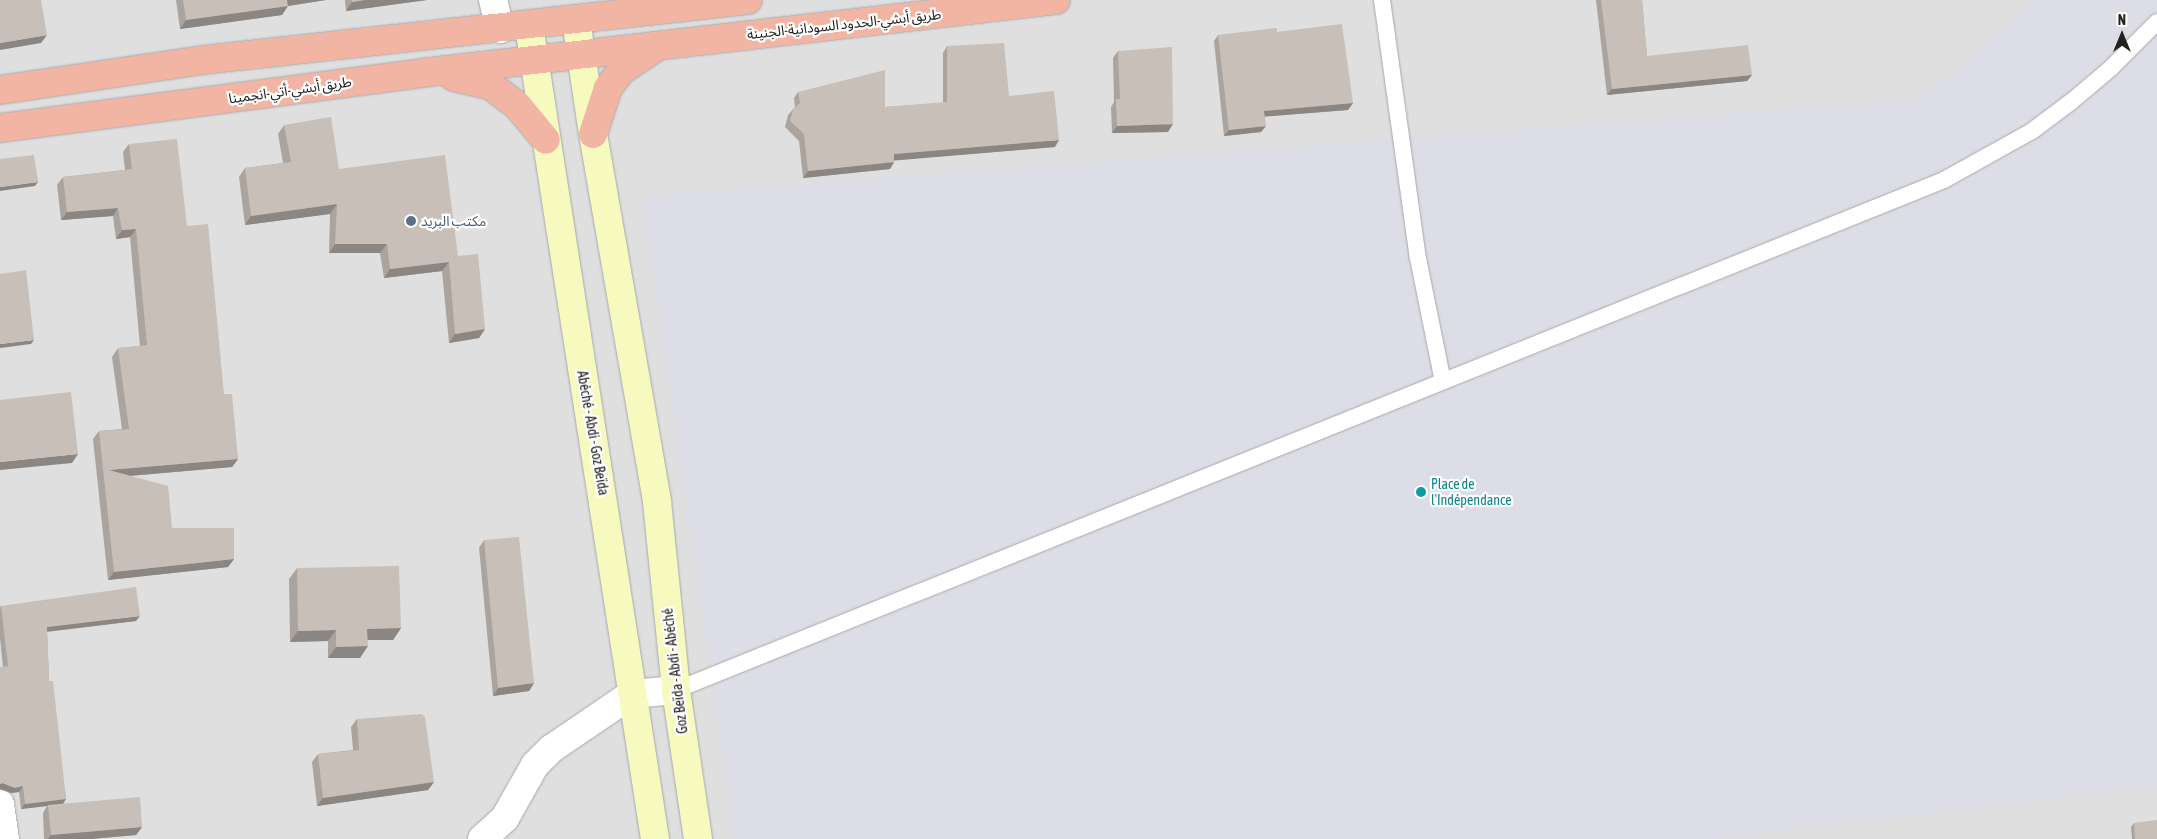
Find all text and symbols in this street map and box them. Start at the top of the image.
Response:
street label: طريق أبشي-الحدود السودانية-الجنينة [746,5,942,43]
north arrow [2097,10,2147,60]
text: N [2118,12,2126,28]
street label: طريق أبشي-أتي-انجمينا [227,73,353,107]
place label: مكتب البريد [421,213,486,229]
marker: مكتب البريد [405,215,417,227]
street label: Abéché - Abdi - Goz Beïda [574,369,612,497]
place label: Place de l'Indépendance [1431,476,1512,508]
marker: Place de l'Indépendance [1415,486,1427,498]
street label: Goz Beïda - Abdi - Abéché [659,607,691,735]

